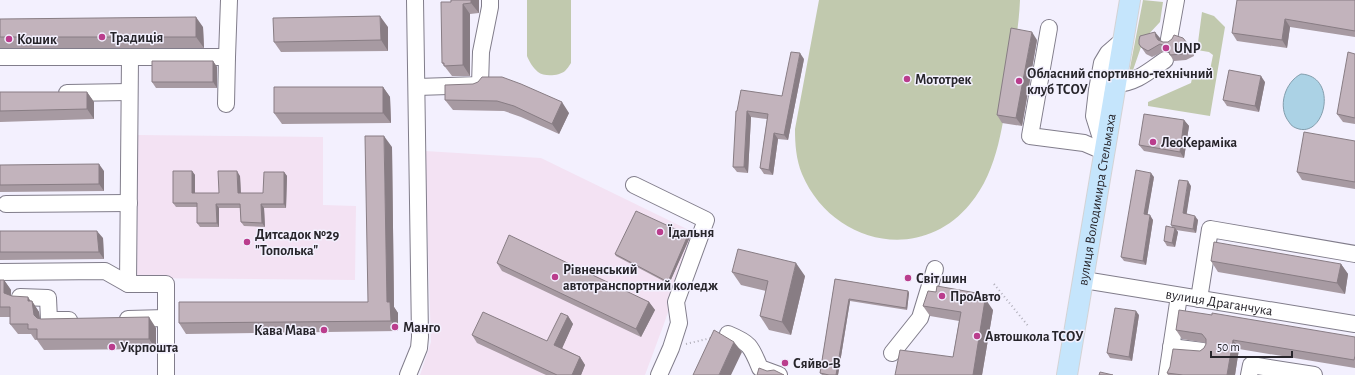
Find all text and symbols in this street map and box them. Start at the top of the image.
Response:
place label: Традиція [110,31,163,45]
marker: Традиція [97,32,107,42]
place label: Кошик [17,33,57,47]
marker: Кошик [4,34,14,44]
place label: UNP [1174,42,1201,56]
marker: UNP [1161,43,1171,53]
place label: Обласний спортивно-технічний клуб ТСОУ [1027,67,1213,97]
place label: Мототрек [915,73,972,87]
marker: Мототрек [902,74,912,84]
marker: Обласний спортивно-технічний клуб ТСОУ [1014,76,1024,86]
street label: вулиця Володимира Стельмаха [1076,112,1119,287]
place label: ЛеоКерамiка [1161,136,1238,150]
marker: ЛеоКерамiка [1148,137,1158,147]
place label: Їдальня [667,224,714,240]
marker: Їдальня [655,227,665,237]
place label: Дитсадок №29 "Тополька" [255,228,340,258]
marker: Дитсадок №29 "Тополька" [242,237,252,247]
place label: Рівненський автотранспортний коледж [563,263,718,293]
marker: Рівненський автотранспортний коледж [550,272,560,282]
place label: Світ шин [916,272,967,286]
marker: Світ шин [903,273,913,283]
street label: вулиця Драганчука [1165,287,1274,319]
place label: ПроАвто [950,290,1001,304]
marker: ПроАвто [937,291,947,301]
place label: Манго [403,321,440,335]
marker: Манго [390,322,400,332]
place label: Кава Мава [254,324,316,338]
marker: Кава Мава [319,325,329,335]
place label: Автошкола ТСОУ [985,330,1084,344]
marker: Автошкола ТСОУ [972,331,982,341]
scale bar [1211,333,1292,359]
place label: Укрпошта [120,341,179,355]
text: 50 m [1217,341,1240,353]
marker: Укрпошта [107,342,117,352]
place label: Сяйво-В [793,357,841,371]
marker: Сяйво-В [780,358,790,368]

